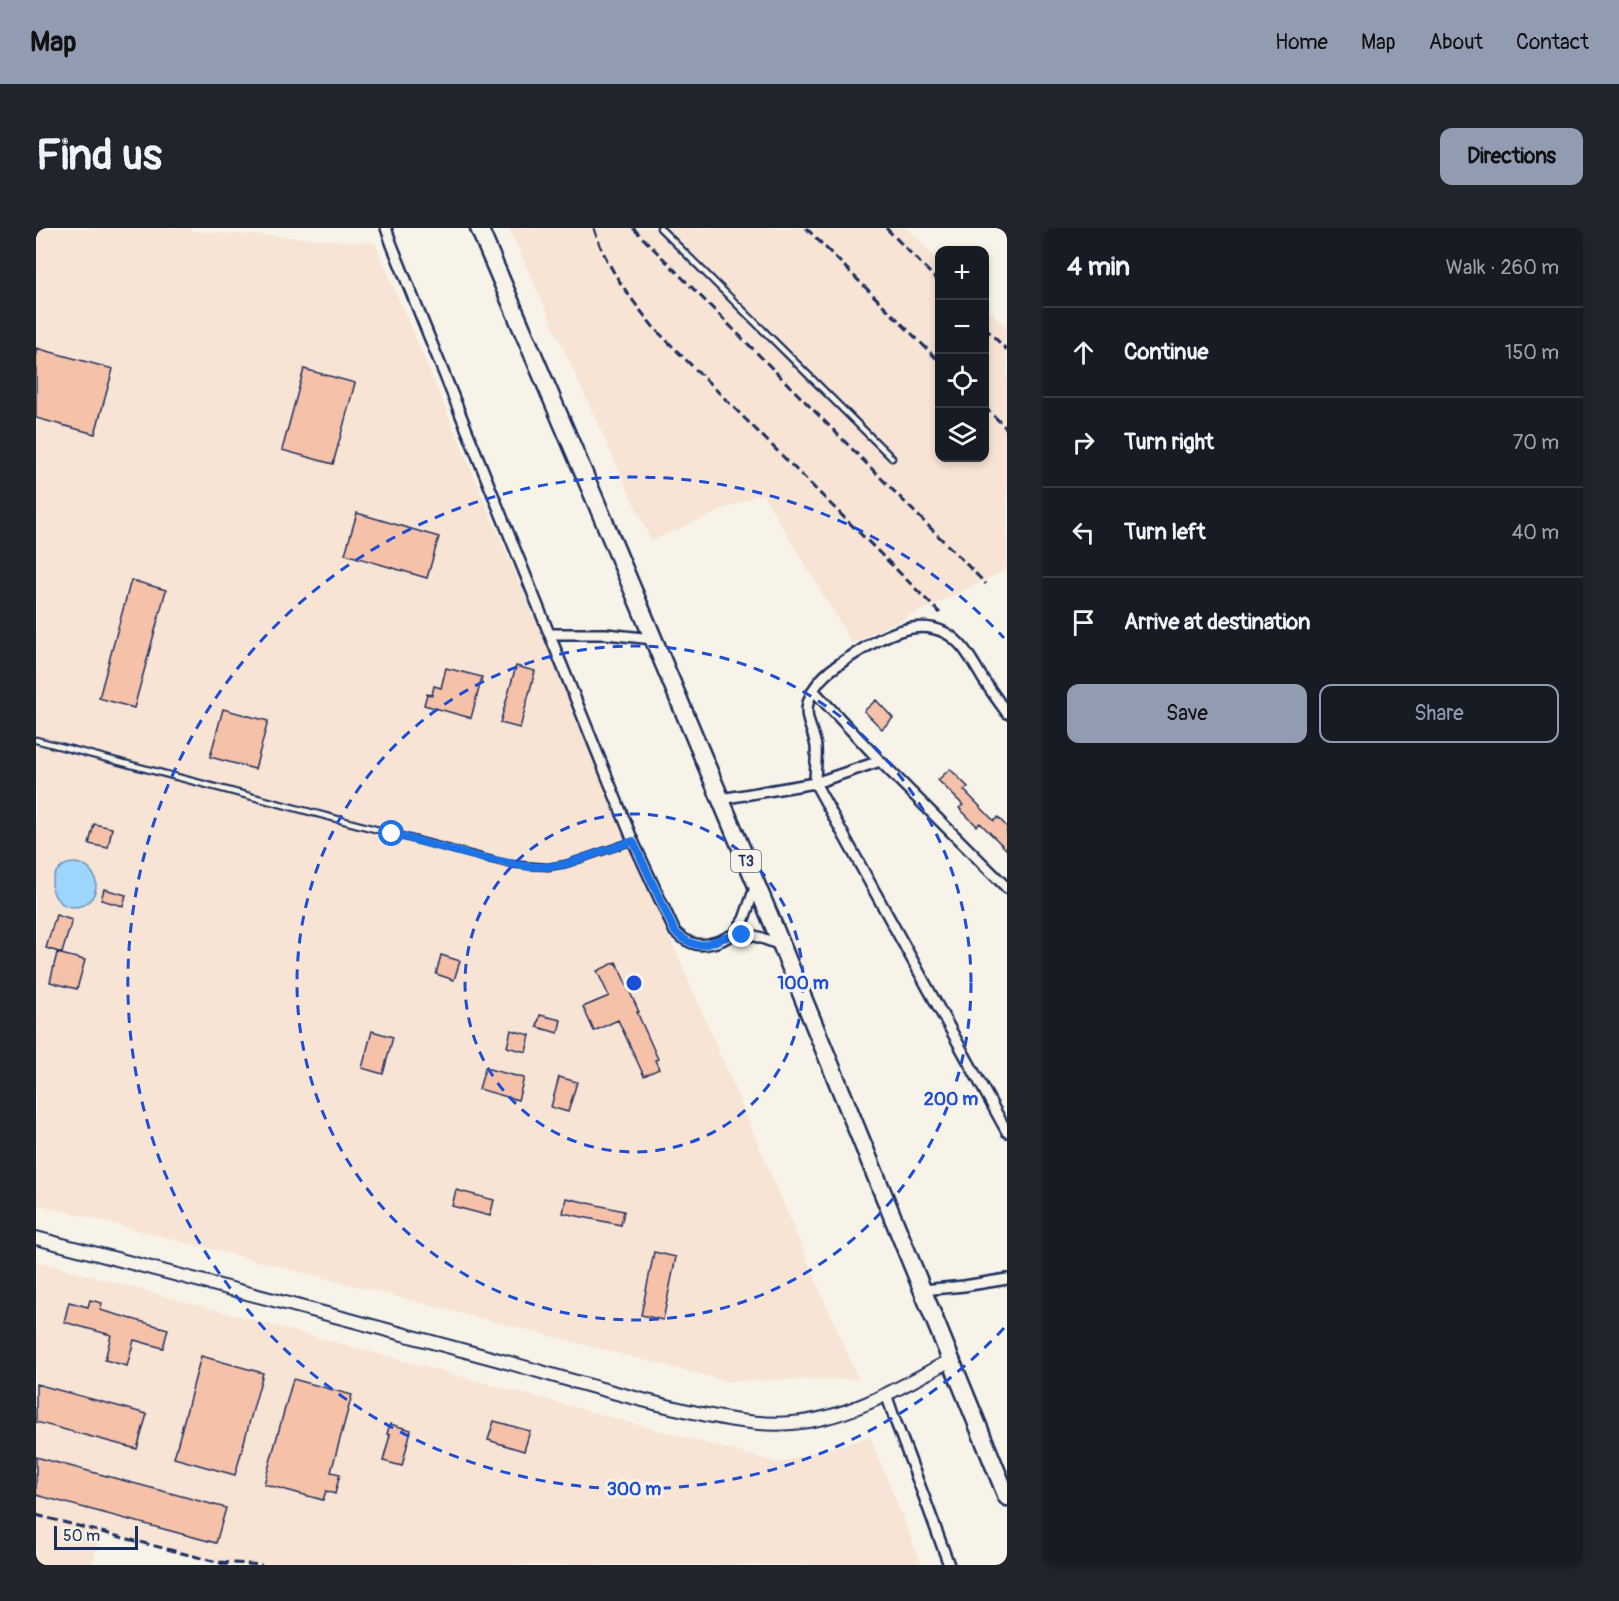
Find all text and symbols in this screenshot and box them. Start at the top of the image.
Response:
text: Map [30,25,76,60]
text: Home [1275,29,1328,56]
text: Map [1361,29,1396,56]
text: About [1429,29,1483,56]
text: Contact [1516,29,1589,56]
button: Directions [1440,128,1583,185]
text: Find us [36,130,162,182]
map controls [935,246,989,462]
button: + [935,246,989,300]
text: 4 min [1067,251,1130,283]
text: Walk · 260 m [1446,255,1559,280]
button: − [935,300,989,354]
icon: ahead [1067,336,1100,369]
text: Continue [1124,338,1208,366]
text: 150 m [1505,340,1559,365]
button: locate [935,354,989,408]
button: layers [935,408,989,462]
icon: right [1067,426,1100,459]
text: Turn right [1124,428,1214,456]
text: 70 m [1513,430,1559,455]
icon: left [1067,516,1100,549]
text: Turn left [1124,518,1206,546]
text: 40 m [1512,520,1559,545]
icon: arrive [1067,606,1100,639]
text: Arrive at destination [1124,608,1310,636]
button: Save [1067,684,1307,743]
button: Share [1319,684,1559,743]
route start [378,820,404,846]
road number: T3 [731,850,761,872]
route end [728,921,754,947]
text: 100 m [777,972,829,995]
centre of rings [624,973,644,993]
text: 200 m [924,1088,978,1111]
text: 300 m [607,1478,661,1501]
scale bar [54,1523,138,1550]
text: 50 m [63,1526,100,1546]

